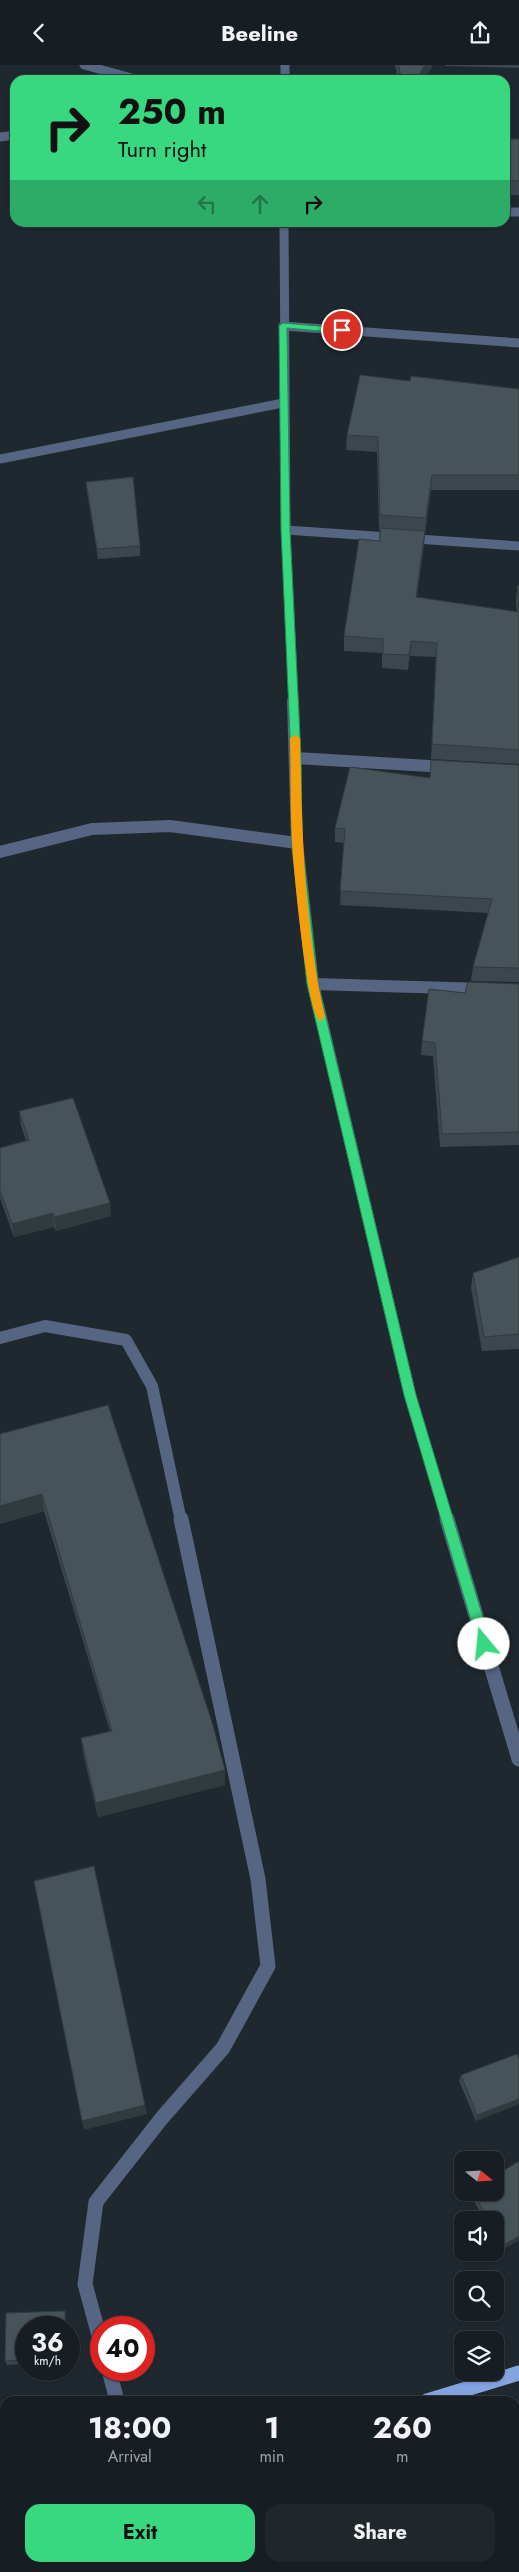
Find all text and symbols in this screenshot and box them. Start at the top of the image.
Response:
text: Beeline [221,17,298,49]
icon: back [25,19,53,47]
icon: share [466,19,494,47]
text: 250 m [118,87,226,137]
icon: right [35,95,100,160]
text: Turn right [118,133,206,165]
icon: left [193,190,221,218]
icon: ahead [246,190,274,218]
icon: right [299,190,327,218]
pin [321,309,363,351]
icon: arrive [328,316,356,344]
position arrow [457,1617,509,1669]
north arrow [454,2151,504,2201]
map controls [454,2151,504,2381]
button: sound [454,2211,504,2261]
button: search [454,2271,504,2321]
speed limit sign: 40 [90,2316,155,2381]
text: 36 [31,2324,64,2360]
button: layers [454,2331,504,2381]
text: km/h [34,2352,61,2370]
text: 18:00 [88,2406,171,2449]
text: 1 [264,2406,280,2449]
text: 260 [372,2406,432,2449]
text: Arrival [108,2445,152,2468]
text: min [259,2445,284,2468]
text: m [396,2445,408,2468]
button: Exit [25,2504,255,2562]
button: Share [265,2504,495,2562]

